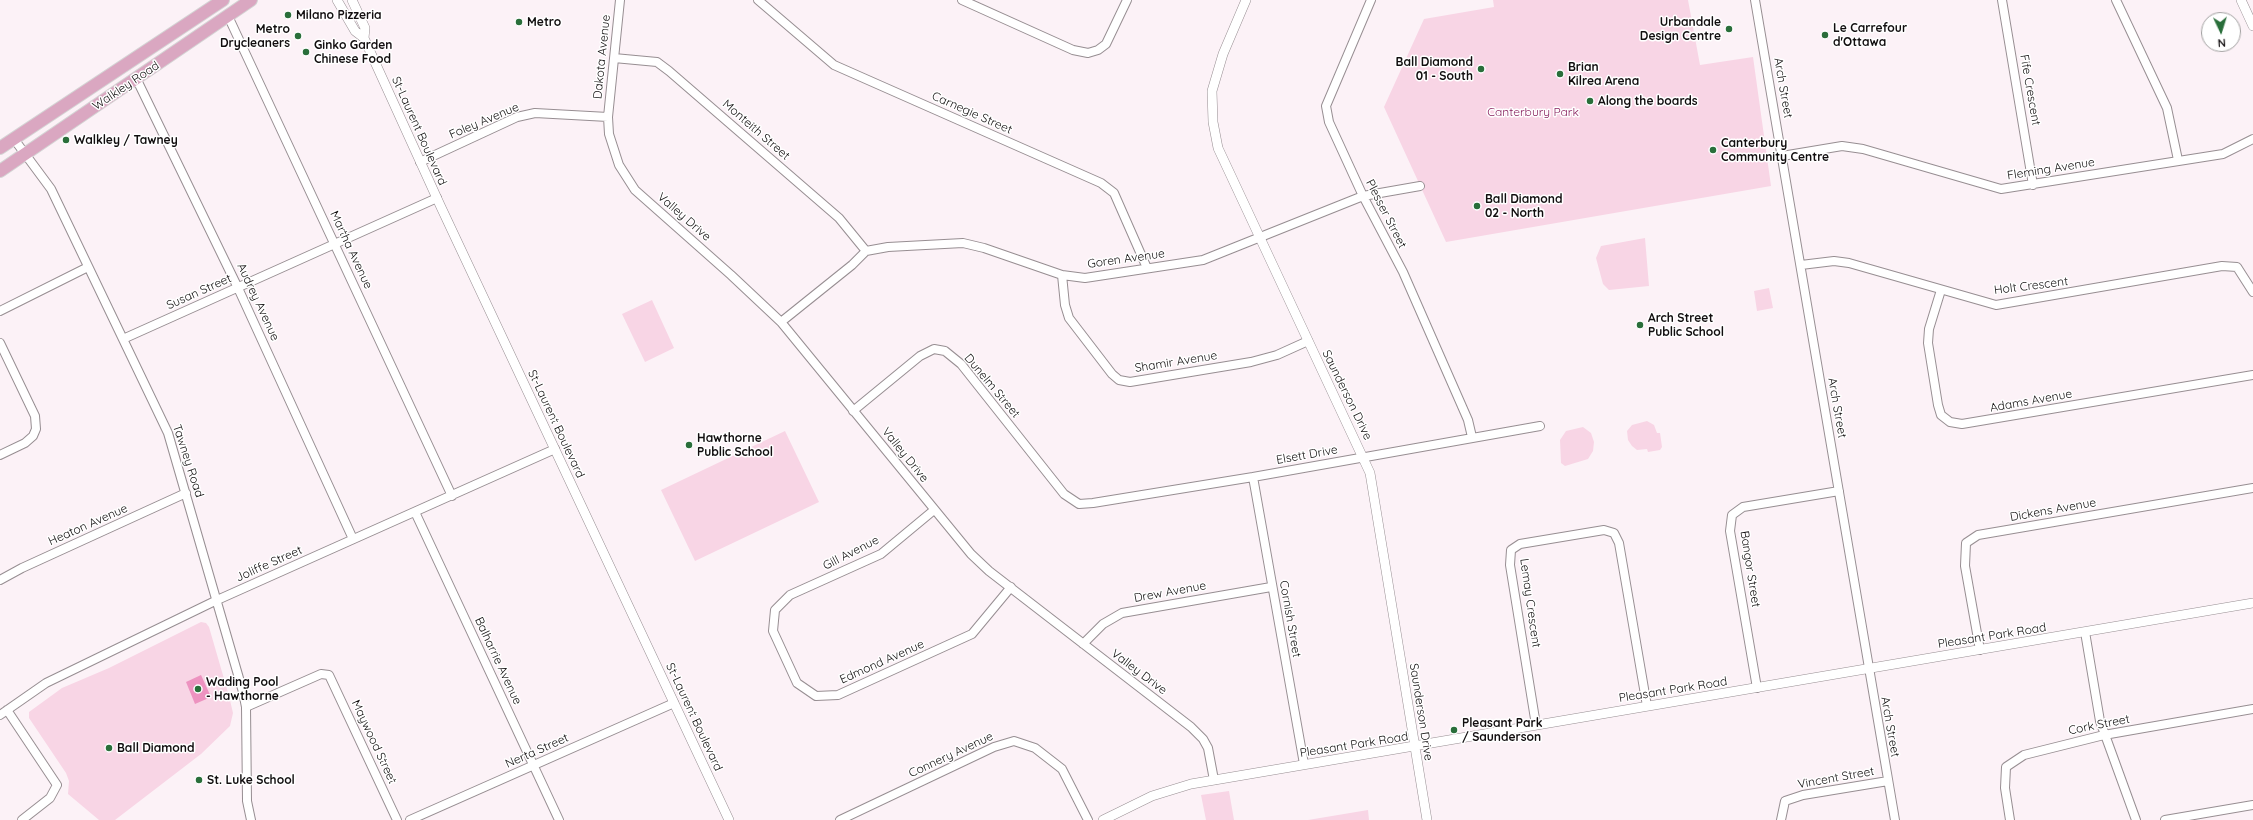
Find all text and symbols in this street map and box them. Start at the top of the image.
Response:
place label: Milano Pizzeria [296,8,382,22]
marker: Milano Pizzeria [283,10,293,20]
north arrow [2201,12,2241,52]
street label: Dakota Avenue [590,14,614,100]
place label: Metro [527,15,561,29]
place label: Urbandale Design Centre [1640,15,1721,43]
marker: Metro [514,17,524,27]
place label: Le Carrefour d'Ottawa [1833,21,1907,49]
place label: Metro Drycleaners [220,22,290,50]
marker: Urbandale Design Centre [1724,24,1734,34]
marker: Le Carrefour d'Ottawa [1820,30,1830,40]
marker: Metro Drycleaners [293,31,303,41]
text: N [2217,36,2226,50]
place label: Ginko Garden Chinese Food [314,38,393,66]
marker: Ginko Garden Chinese Food [301,47,311,57]
street label: Fife Crescent [2017,53,2043,127]
place label: Ball Diamond 01 - South [1396,55,1473,83]
street label: Arch Street [1771,57,1795,119]
street label: Walkley Road [90,58,162,114]
place label: Brian Kilrea Arena [1568,60,1639,88]
marker: Ball Diamond 01 - South [1476,64,1486,74]
marker: Brian Kilrea Arena [1555,69,1565,79]
street label: St-Laurent Boulevard [388,74,450,188]
street label: Carnegie Street [930,89,1014,137]
place label: Along the boards [1598,94,1698,108]
marker: Along the boards [1585,96,1595,106]
street label: Monteith Street [719,97,793,163]
street label: Foley Avenue [447,100,521,142]
park label: Canterbury Park [1487,105,1579,119]
place label: Walkley / Tawney [74,133,178,147]
marker: Walkley / Tawney [61,135,71,145]
place label: Canterbury Community Centre [1721,136,1829,164]
marker: Canterbury Community Centre [1708,145,1718,155]
street label: Fleming Avenue [2006,155,2096,183]
street label: Plesser Street [1362,177,1410,251]
street label: Valley Drive [654,190,714,244]
place label: Ball Diamond 02 - North [1485,192,1562,220]
marker: Ball Diamond 02 - North [1472,201,1482,211]
street label: Martha Avenue [327,209,375,291]
street label: Goren Avenue [1086,246,1166,272]
street label: Audrey Avenue [234,261,282,343]
street label: Susan Street [164,271,234,313]
street label: Holt Crescent [1993,274,2069,298]
place label: Arch Street Public School [1648,311,1724,339]
marker: Arch Street Public School [1635,320,1645,330]
street label: Shamir Avenue [1134,348,1218,376]
street label: Saunderson Drive [1319,348,1375,442]
street label: Dunelm Street [961,351,1023,421]
street label: St-Laurent Boulevard [525,368,587,480]
street label: Arch Street [1825,377,1849,439]
street label: Adams Avenue [1989,387,2073,415]
street label: Tawney Road [169,423,207,499]
street label: Valley Drive [879,425,931,485]
place label: Hawthorne Public School [697,431,773,459]
marker: Hawthorne Public School [684,440,694,450]
street label: Elsett Drive [1275,443,1339,467]
street label: Dickens Avenue [2009,495,2097,525]
street label: Heaton Avenue [46,501,130,549]
street label: Bangor Street [1737,530,1763,608]
street label: Gill Avenue [821,533,881,573]
street label: Joliffe Street [234,543,304,585]
street label: Lemay Crescent [1517,557,1543,649]
street label: Drew Avenue [1133,579,1207,605]
street label: Cornish Street [1276,579,1304,659]
street label: Balharrie Avenue [471,615,525,707]
street label: Pleasant Park Road [1937,620,2047,652]
street label: Edmond Avenue [838,637,926,687]
street label: Valley Drive [1108,646,1170,698]
street label: St-Laurent Boulevard [663,661,725,773]
street label: Saunderson Drive [1406,662,1436,762]
street label: Pleasant Park Road [1618,674,1728,706]
place label: Wading Pool - Hawthorne [206,675,279,703]
marker: Wading Pool - Hawthorne [193,684,203,694]
street label: Arch Street [1878,696,1902,758]
street label: Maywood Street [348,698,400,786]
street label: Cork Street [2067,712,2131,738]
place label: Pleasant Park / Saunderson [1462,716,1543,744]
marker: Pleasant Park / Saunderson [1449,725,1459,735]
street label: Connery Avenue [906,729,996,781]
street label: Pleasant Park Road [1299,729,1409,761]
street label: Nerta Street [503,731,571,771]
place label: Ball Diamond [117,741,194,755]
marker: Ball Diamond [104,743,114,753]
street label: Vincent Street [1797,764,1875,792]
place label: St. Luke School [207,773,295,787]
marker: St. Luke School [194,775,204,785]

